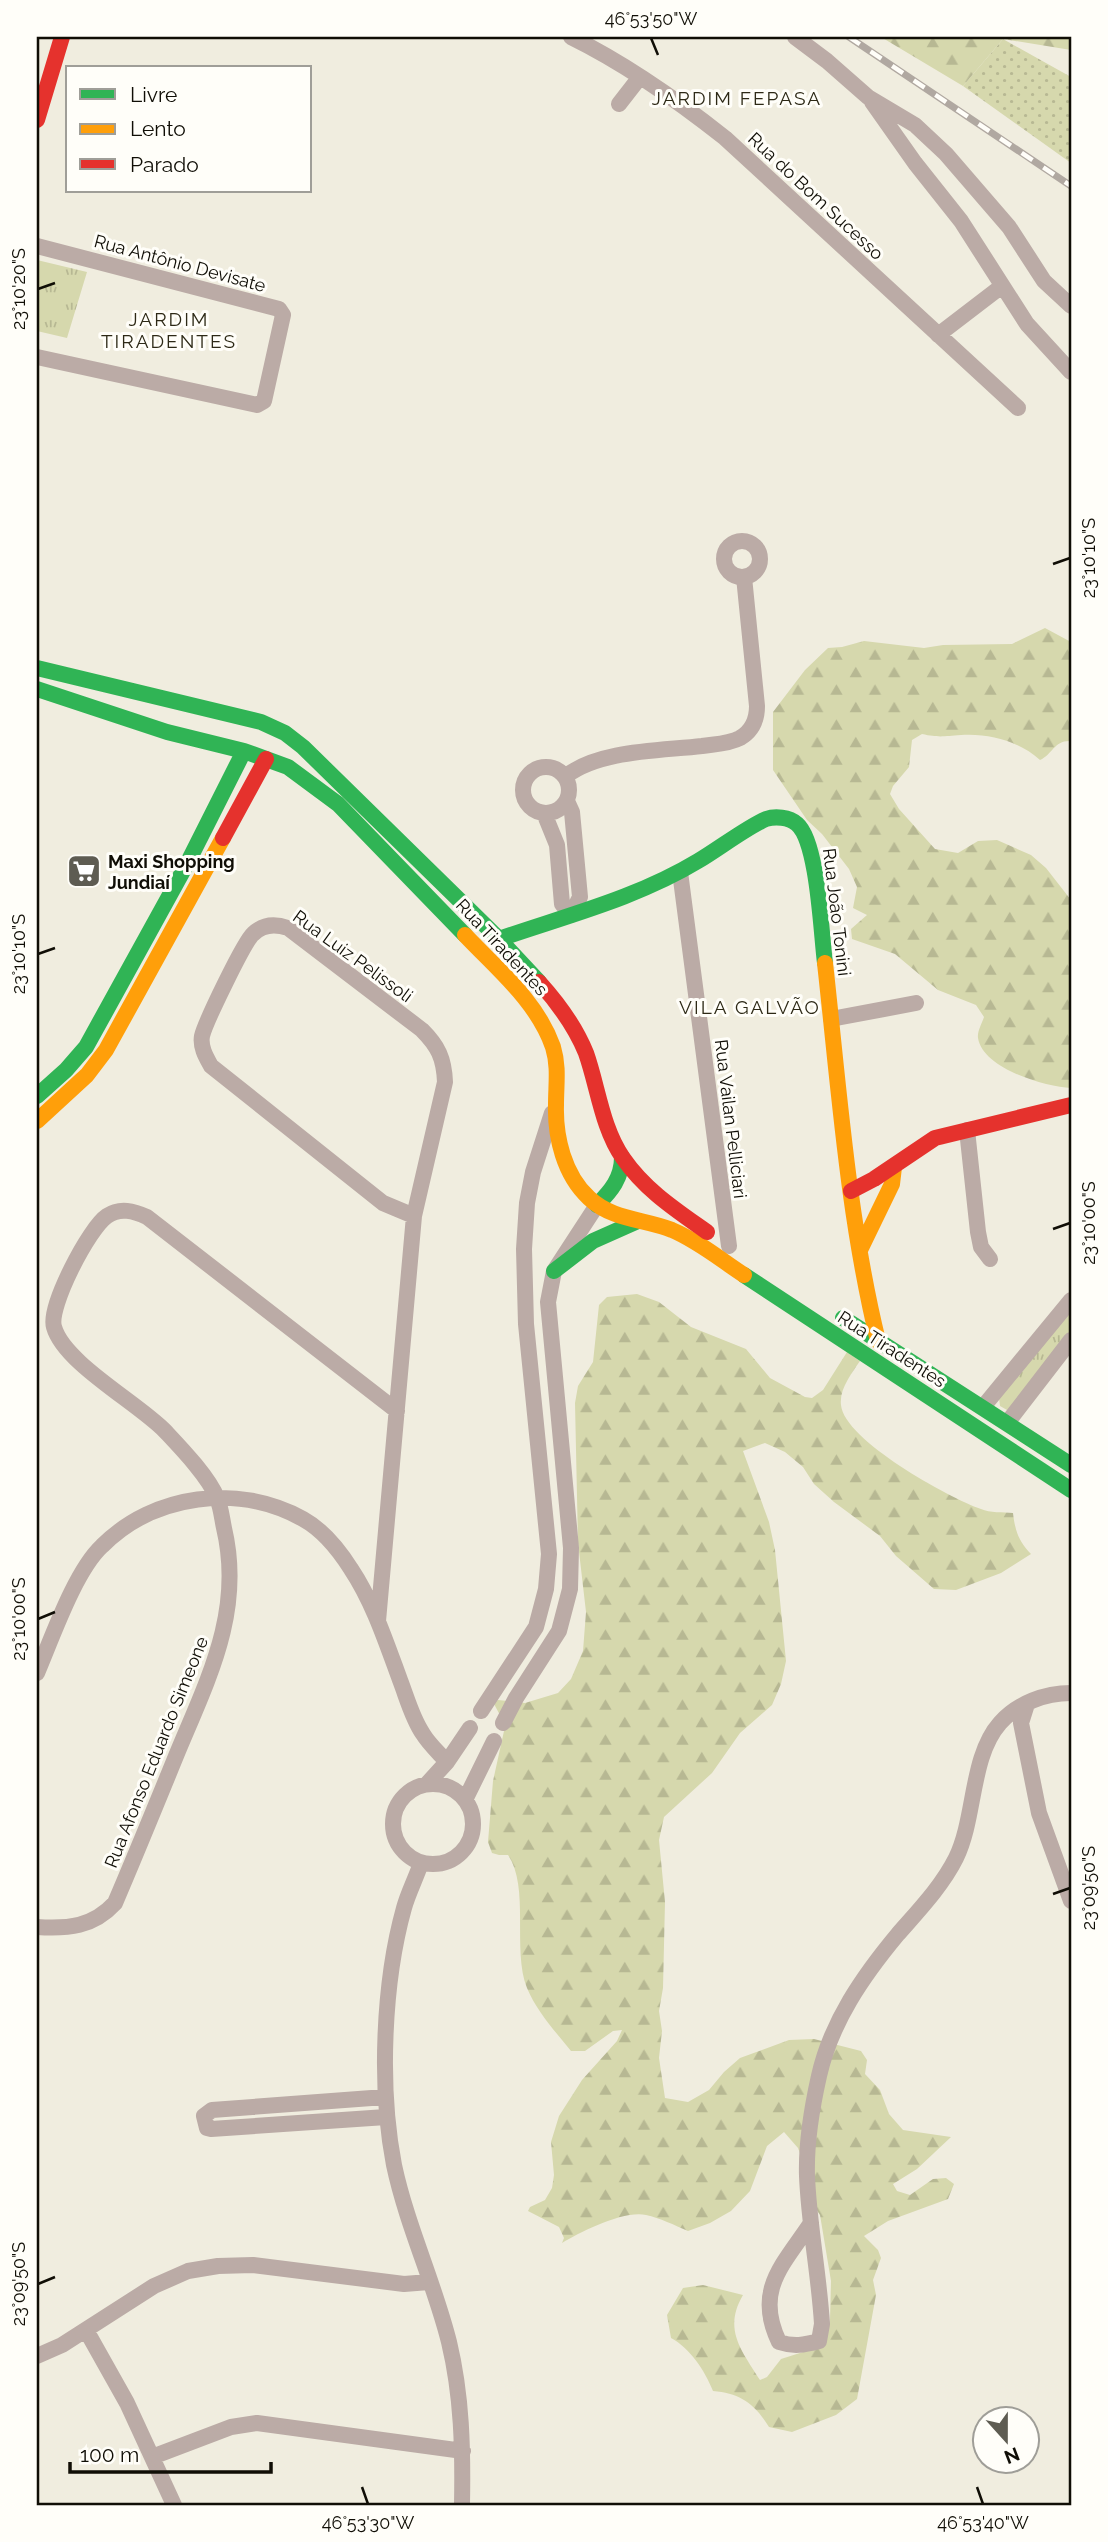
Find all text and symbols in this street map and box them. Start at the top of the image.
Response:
text: 46°53'50"W [605,8,697,29]
legend [66,66,312,192]
text: Livre [130,82,177,107]
district label: JARDIM FEPASA [652,87,822,109]
text: Lento [130,116,186,141]
street label: Rua do Bom Sucesso [744,128,888,264]
text: Parado [130,152,199,177]
street label: Rua Antônio Devisate [92,230,268,296]
text: 23°10'20"S [8,248,29,330]
district label: JARDIM TIRADENTES [101,308,237,352]
text: 23°10'10"S [1078,518,1099,598]
street label: Rua João Tonini [819,847,855,977]
place label: Maxi Shopping Jundiaí [108,851,235,893]
supermarket icon: Maxi Shopping Jundiaí [65,852,103,890]
street label: Rua Tiradentes [452,894,552,1000]
street label: Rua Luiz Pelissoli [289,906,417,1006]
text: 23°10'10"S [8,914,29,994]
district label: VILA GALVÃO [679,996,821,1018]
street label: Rua Vailan Pelliciari [711,1038,751,1200]
text: 23°10'00"S [1078,1181,1099,1265]
street label: Rua Tiradentes [834,1306,950,1392]
text: 23°10'00"S [8,1577,29,1661]
street label: Rua Afonso Eduardo Simeone [100,1633,212,1871]
text: 23°09'50"S [1078,1846,1099,1930]
text: 23°09'50"S [8,2242,29,2326]
north arrow [972,2406,1042,2476]
scale bar [70,2430,271,2474]
text: 100 m [80,2442,139,2467]
text: N [1001,2443,1023,2469]
text: 46°53'30"W [322,2512,414,2533]
text: 46°53'40"W [937,2512,1029,2533]

